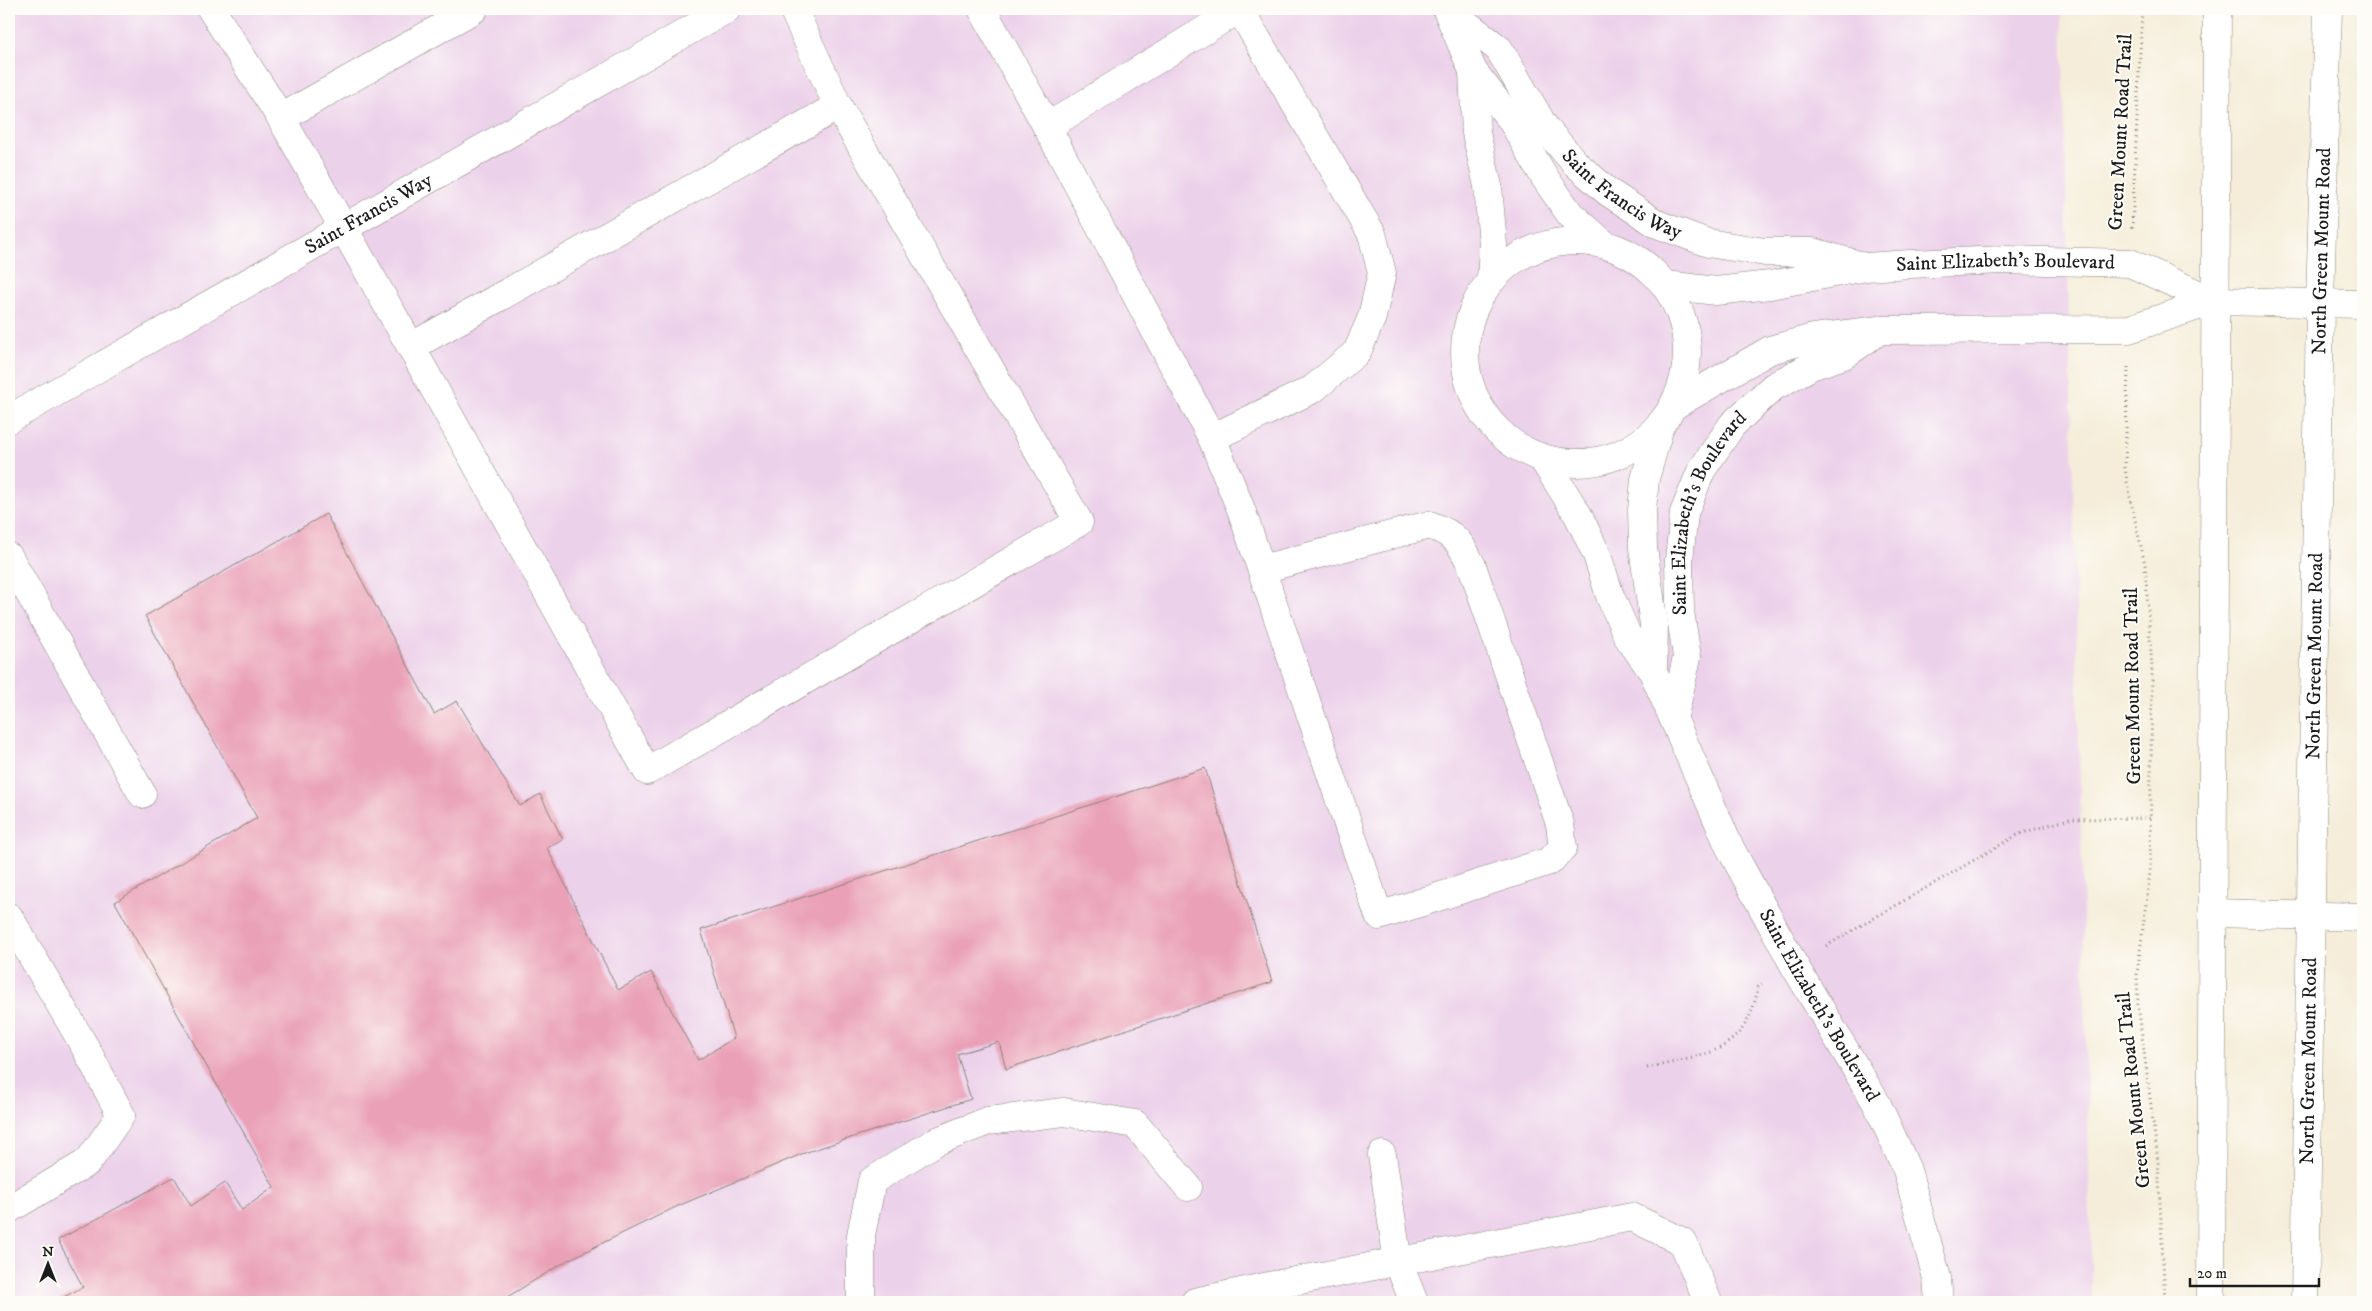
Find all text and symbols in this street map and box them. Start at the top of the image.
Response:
street label: Green Mount Road Trail [2103,33,2139,231]
street label: Saint Francis Way [1556,144,1686,245]
street label: North Green Mount Road [2307,147,2337,355]
street label: Saint Francis Way [300,167,437,260]
street label: Saint Elizabeth's Boulevard [1895,247,2115,277]
street label: Saint Elizabeth's Boulevard [1666,405,1752,616]
street label: North Green Mount Road [2301,552,2329,760]
street label: Green Mount Road Trail [2119,587,2147,785]
street label: Saint Elizabeth's Boulevard [1753,905,1885,1106]
street label: North Green Mount Road [2295,957,2323,1165]
street label: Green Mount Road Trail [2111,991,2157,1189]
north arrow [22,1238,72,1288]
text: N [42,1243,54,1261]
scale bar [2190,1256,2318,1288]
text: 20 m [2197,1264,2227,1283]

